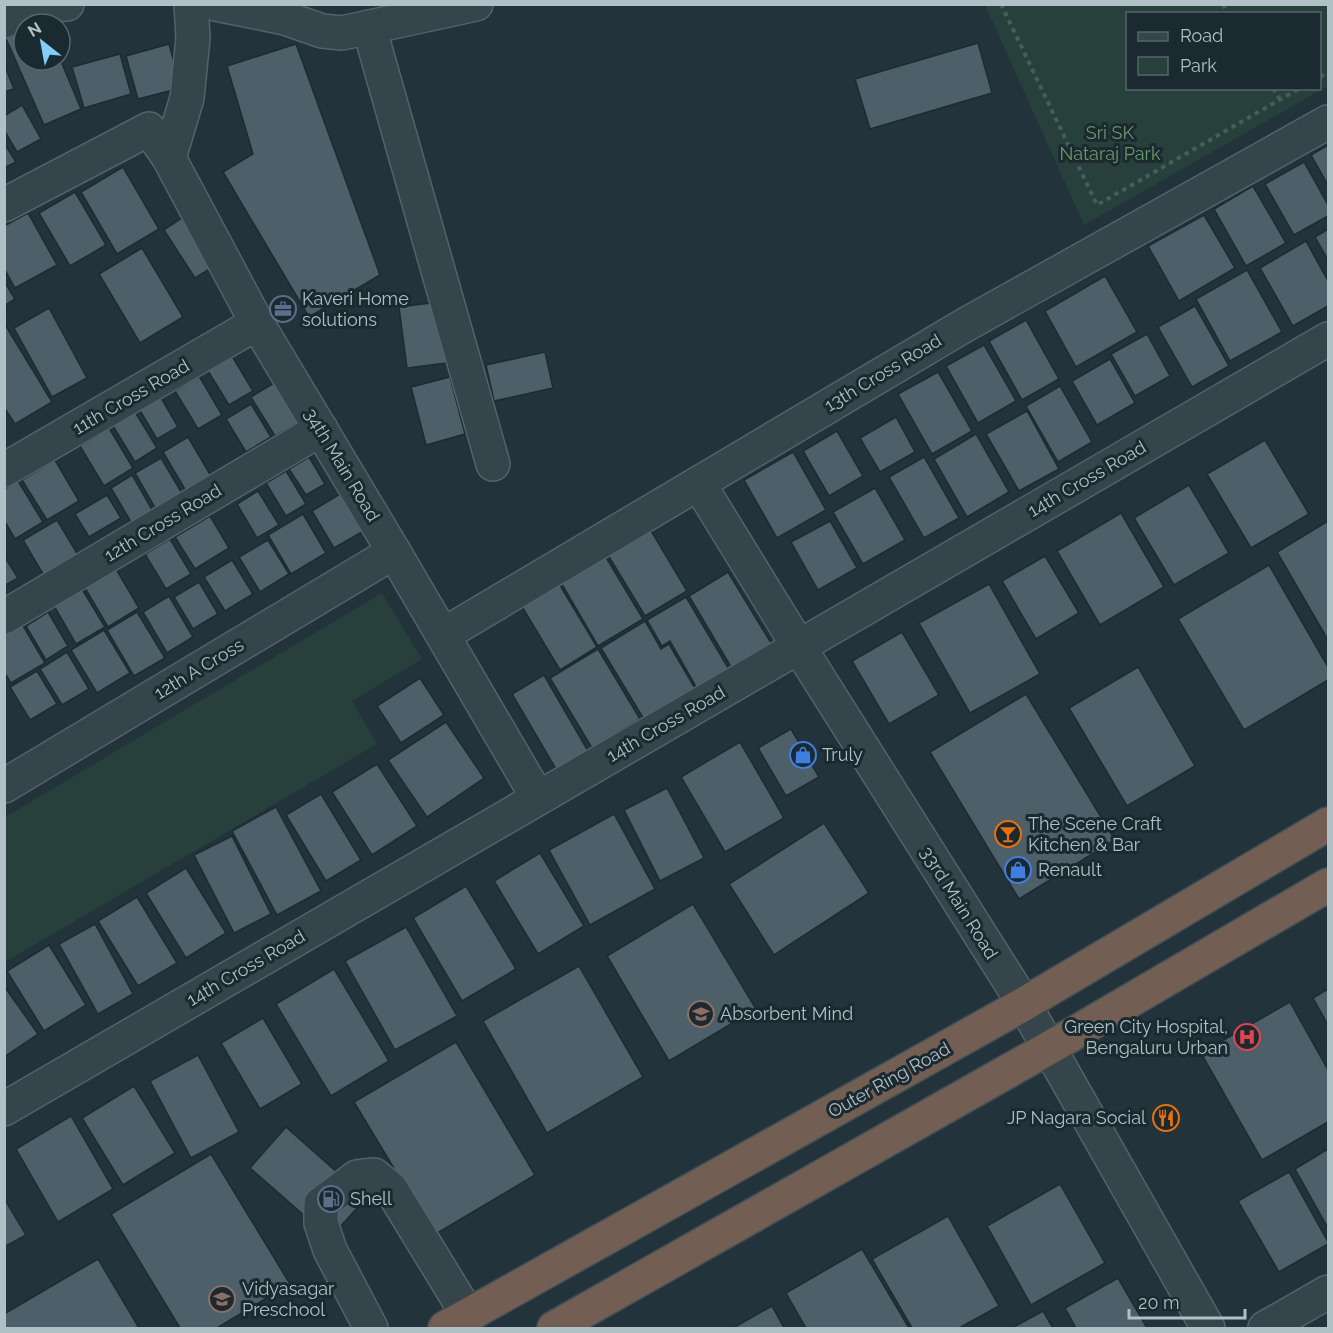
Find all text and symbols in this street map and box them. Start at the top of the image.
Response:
north arrow [12,12,72,72]
legend [1126,12,1321,90]
text: N [24,18,45,41]
text: Road [1180,25,1223,46]
text: Park [1180,55,1217,76]
park label: Sri SK Nataraj Park [1060,122,1161,164]
place label: Kaveri Home solutions [302,288,409,330]
office icon: Kaveri Home solutions [268,294,298,324]
street label: 13th Cross Road [820,329,945,416]
street label: 11th Cross Road [69,355,193,438]
street label: 34th Main Road [300,404,384,525]
street label: 14th Cross Road [1024,436,1150,521]
street label: 12th Cross Road [101,479,225,566]
street label: 12th A Cross [150,634,247,703]
street label: 14th Cross Road [603,681,729,766]
shop icon: Truly [788,740,818,770]
place label: Truly [822,744,863,765]
place label: The Scene Craft Kitchen & Bar [1028,813,1162,855]
bar icon: The Scene Craft Kitchen & Bar [993,819,1023,849]
street label: 33rd Main Road [916,843,1002,963]
shop icon: Renault [1003,855,1033,885]
place label: Renault [1038,859,1102,880]
street label: 14th Cross Road [183,925,309,1010]
school or university icon: Absorbent Mind [686,999,716,1029]
place label: Absorbent Mind [720,1003,853,1024]
place label: Green City Hospital, Bengaluru Urban [1064,1016,1228,1058]
hospital icon: Green City Hospital, Bengaluru Urban [1232,1022,1262,1052]
street label: Outer Ring Road [824,1037,953,1122]
restaurant icon: JP Nagara Social [1151,1103,1181,1133]
place label: JP Nagara Social [1007,1107,1146,1128]
fuel station icon: Shell [316,1184,346,1214]
place label: Shell [350,1188,392,1209]
place label: Vidyasagar Preschool [242,1278,335,1320]
scale bar [1129,1282,1244,1320]
school or university icon: Vidyasagar Preschool [207,1284,237,1314]
text: 20 m [1138,1292,1180,1313]

